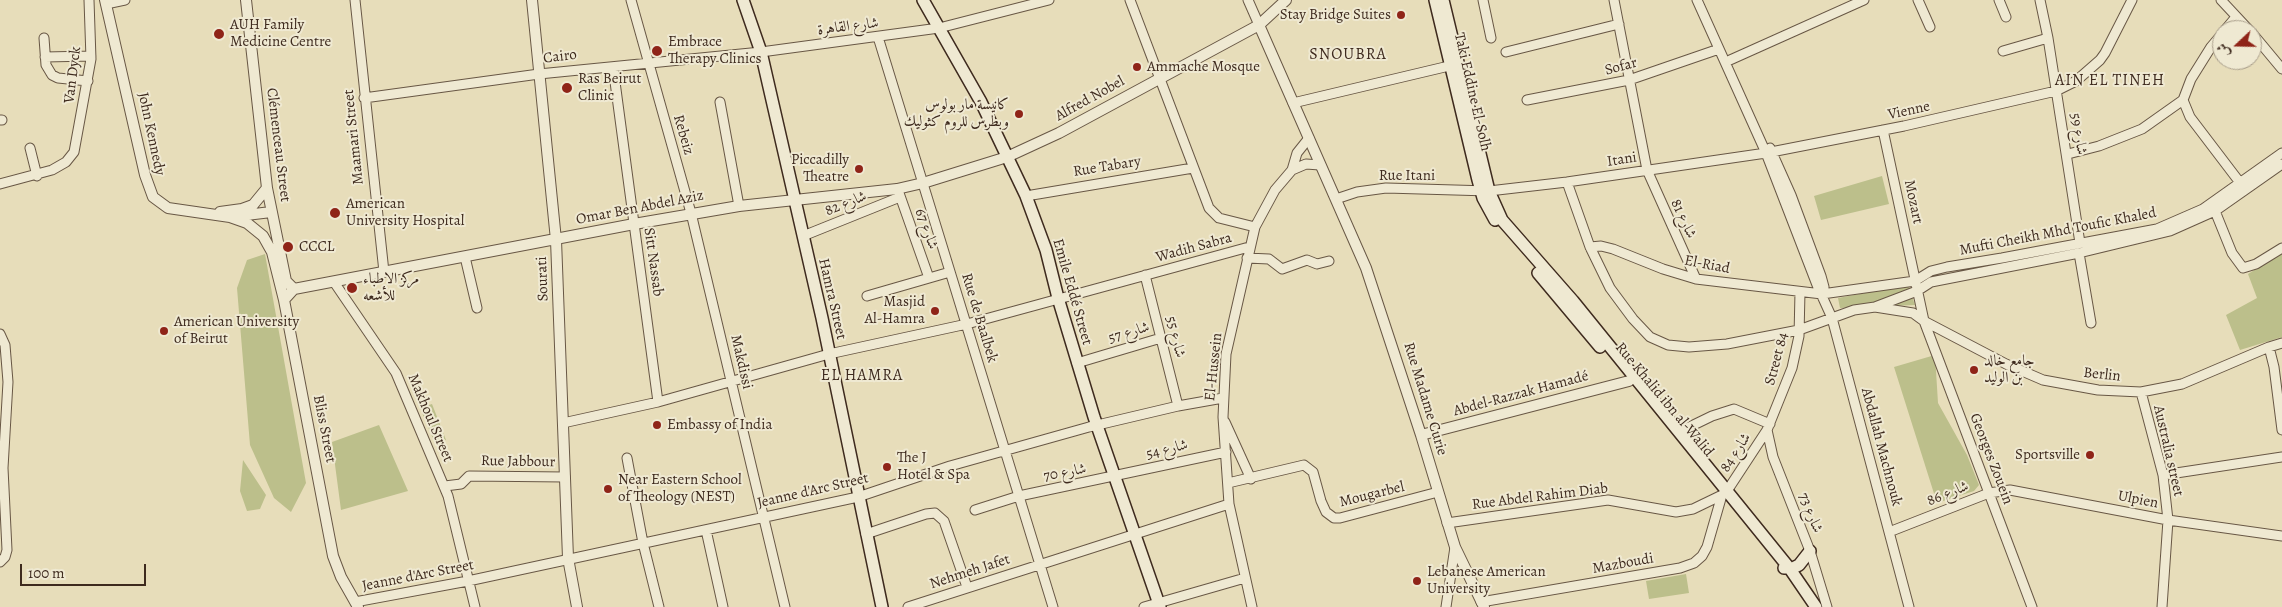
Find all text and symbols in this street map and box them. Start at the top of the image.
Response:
place label: Stay Bridge Suites [1280,6,1391,24]
marker: Stay Bridge Suites [1395,9,1407,21]
street label: شارع القاهرة [816,14,880,40]
place label: AUH Family Medicine Centre [230,16,331,51]
north arrow [2212,20,2262,70]
marker: AUH Family Medicine Centre [212,27,226,41]
street label: Taki Eddine El-Solh [1450,31,1494,153]
place label: Embrace Therapy Clinics [668,33,762,68]
text: ش [2212,40,2235,60]
marker: Embrace Therapy Clinics [650,44,664,58]
district label: SNOUBRA [1308,45,1388,65]
street label: Van Dyck [61,46,85,104]
street label: Cairo [542,46,578,68]
street label: Sofar [1603,54,1639,80]
place label: Ammache Mosque [1147,58,1260,76]
marker: Ammache Mosque [1131,61,1143,73]
place label: Ras Beirut Clinic [578,70,641,105]
district label: AIN EL TINEH [2053,71,2167,91]
street label: Alfred Nobel [1052,73,1128,125]
marker: Ras Beirut Clinic [560,81,574,95]
street label: Clémenceau Street [262,87,294,203]
street label: Maamari Street [340,88,368,186]
street label: John Kennedy [133,91,169,177]
place label: كانيسة مار بولوس وبطرس للروم كثوليك [904,96,1009,131]
street label: Vienne [1886,98,1932,124]
marker: كانيسة مار بولوس وبطرس للروم كثوليك [1013,108,1025,120]
street label: شارع 59 [2065,112,2091,156]
street label: Rebeiz [669,113,697,157]
street label: Itani [1606,149,1638,171]
place label: Piccadilly Theatre [791,151,849,186]
street label: Rue Tabary [1072,153,1142,181]
marker: Piccadilly Theatre [853,163,865,175]
street label: Rue Itani [1379,167,1435,185]
street label: Mozart [1900,178,1926,226]
street label: Omar Ben Abdel Aziz [575,187,705,229]
street label: شارع 82 [823,188,869,220]
place label: American University Hospital [346,195,464,230]
street label: شارع 81 [1666,196,1700,242]
street label: Mufti Cheikh Mhd Toufic Khaled [1958,204,2158,260]
marker: American University Hospital [328,206,342,220]
street label: شارع 67 [910,206,942,252]
street label: Sitt Nassab [639,227,667,297]
street label: Wadih Sabra [1154,229,1234,267]
street label: Emile Eddé Street [1048,237,1096,347]
place label: CCCL [299,238,334,256]
marker: CCCL [281,240,295,254]
street label: El-Riad [1683,252,1731,278]
street label: Sourati [533,256,553,302]
street label: Hamra Street [814,257,850,341]
place label: مركز الاطباء للأشعه [363,270,419,305]
street label: Rue de Baalbek [957,271,1001,365]
marker: مركز الاطباء للأشعه [345,281,359,295]
place label: Masjid Al-Hamra [865,293,925,328]
marker: Masjid Al-Hamra [929,305,941,317]
place label: American University of Beirut [174,313,299,348]
street label: شارع 55 [1161,314,1189,360]
street label: شارع 57 [1106,318,1152,348]
marker: American University of Beirut [158,325,170,337]
street label: Street 84 [1761,331,1793,387]
street label: El-Hussein [1201,332,1227,402]
street label: Makdissi [726,333,756,391]
street label: Rue Khalid ibn al-Walid [1611,339,1717,461]
street label: Rue Madame Curie [1399,340,1451,458]
place label: جامع خالد بن الوليد [1984,352,2035,387]
marker: جامع خالد بن الوليد [1968,364,1980,376]
street label: Berlin [2082,364,2122,386]
district label: EL HAMRA [820,366,904,386]
street label: Abdel-Razzak Hamadé [1452,367,1590,421]
street label: Makhoul Street [403,371,457,465]
street label: Abdallah Machnouk [1857,386,1905,508]
street label: Bliss Street [309,394,339,464]
street label: Australia street [2149,404,2187,498]
street label: Georges Zouein [1965,411,2017,507]
place label: Embassy of India [667,416,772,434]
marker: Embassy of India [651,419,663,431]
street label: شارع 84 [1717,430,1755,476]
street label: شارع 54 [1144,436,1190,464]
place label: Sportsville [2015,446,2080,464]
place label: The J Hotel & Spa [897,449,970,484]
marker: Sportsville [2084,449,2096,461]
street label: Rue Jabbour [481,452,555,472]
street label: شارع 70 [1042,460,1088,486]
marker: The J Hotel & Spa [881,461,893,473]
street label: Jeanne d'Arc Street [756,469,870,513]
place label: Near Eastern School of Theology (NEST) [618,471,742,506]
street label: Mougarbel [1338,478,1406,512]
street label: شارع 86 [1925,478,1971,510]
street label: Rue Abdel Rahim Diab [1471,480,1609,514]
marker: Near Eastern School of Theology (NEST) [602,483,614,495]
street label: Ulpien [2116,487,2160,513]
street label: شارع 73 [1794,490,1826,536]
street label: Mazboudi [1591,550,1655,578]
street label: Nehmeh Jafet [928,551,1012,593]
scale bar [22,554,149,586]
street label: Jeanne d'Arc Street [361,556,475,596]
text: 100 m [28,563,65,583]
place label: Lebanese American University [1427,563,1546,598]
marker: Lebanese American University [1411,575,1423,587]

